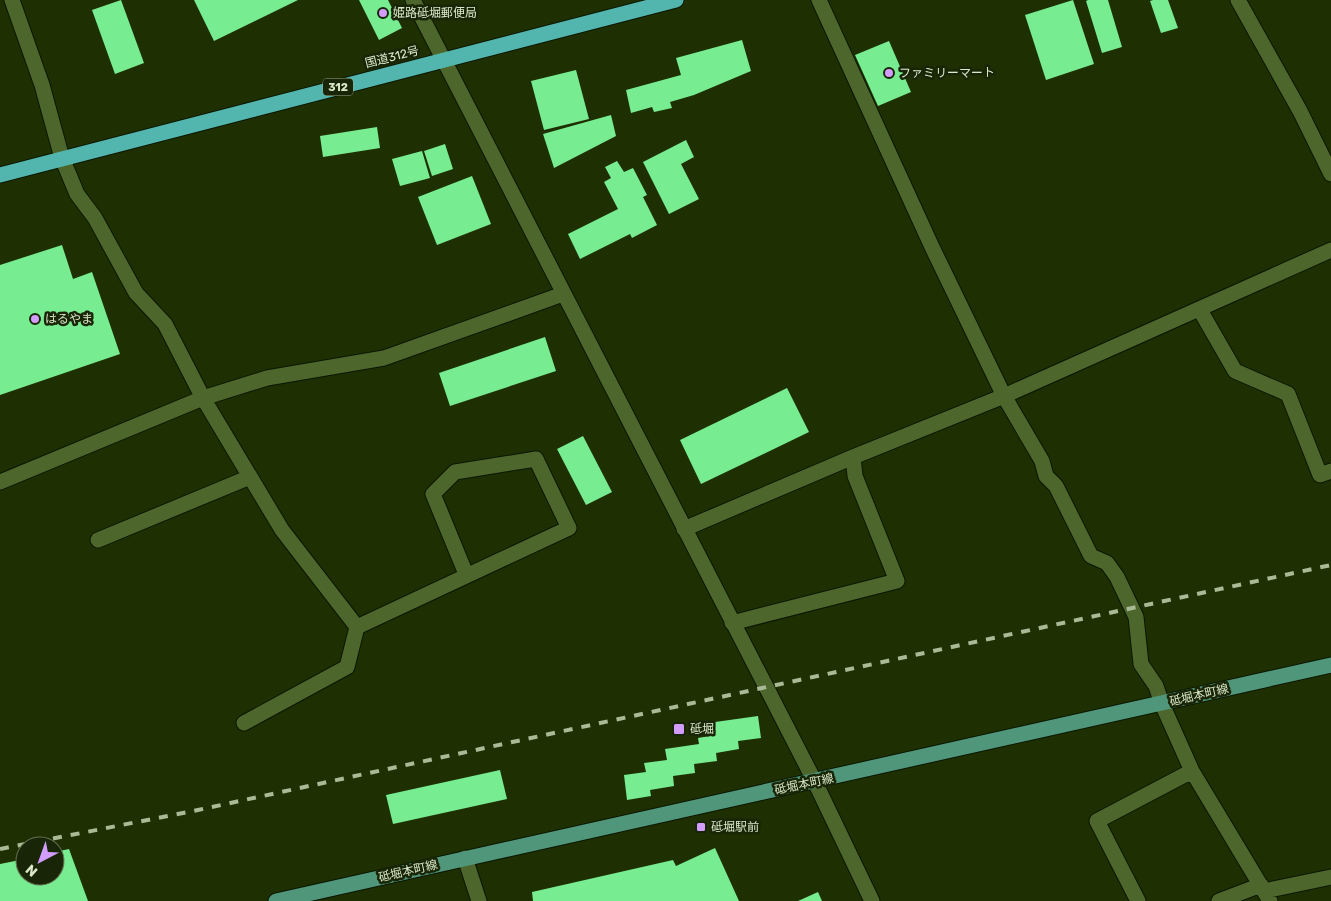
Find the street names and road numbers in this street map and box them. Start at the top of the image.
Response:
street label: 国道312号 [364,44,420,70]
road number: 312 [323,78,353,95]
street label: 砥堀本町線 [1168,681,1230,709]
street label: 砥堀本町線 [773,771,835,797]
street label: 砥堀本町線 [377,857,439,885]

